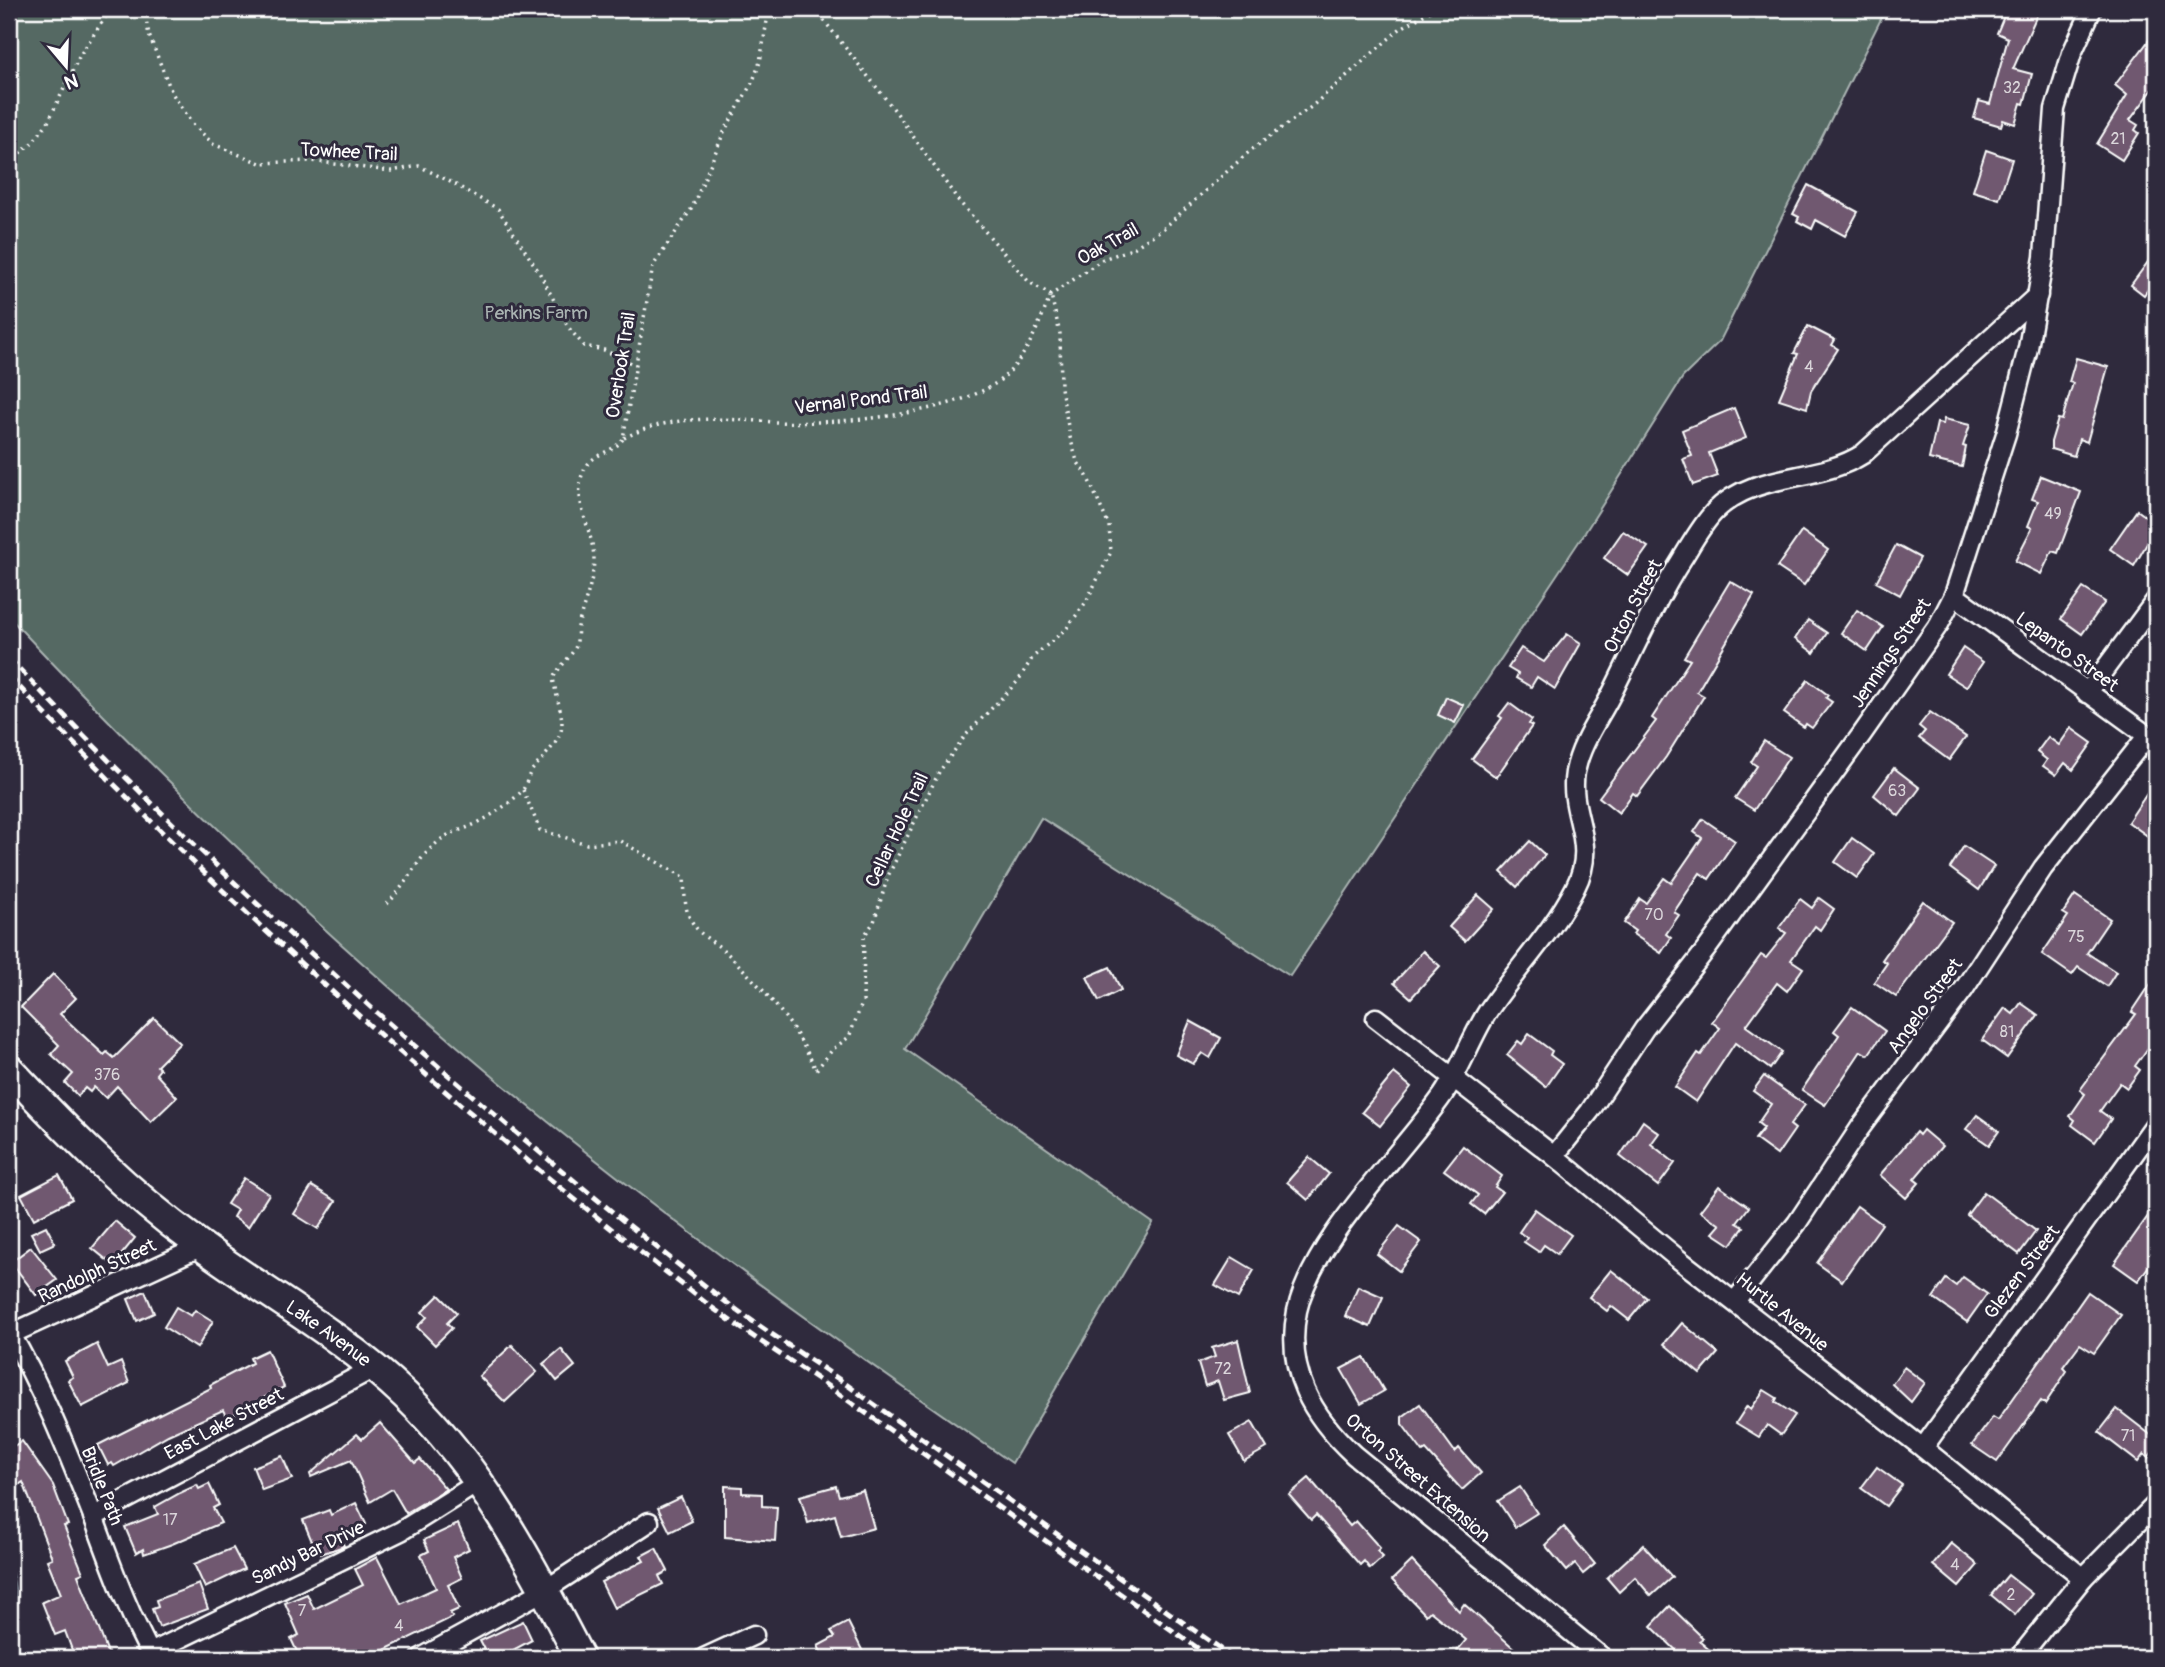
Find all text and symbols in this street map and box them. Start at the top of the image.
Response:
north arrow [32,32,102,102]
text: N [61,68,81,95]
house number: 32 [2003,78,2021,98]
house number: 21 [2110,129,2126,149]
street label: Towhee Trail [300,137,398,167]
street label: Oak Trail [1073,217,1143,271]
park label: Perkins Farm [484,301,588,325]
street label: Overlook Trail [601,310,641,420]
house number: 4 [1804,357,1814,377]
street label: Vernal Pond Trail [793,380,929,420]
house number: 49 [2044,504,2062,524]
street label: Orton Street [1598,555,1668,657]
street label: Jennings Street [1845,593,1937,712]
street label: Lepanto Street [2011,607,2123,698]
street label: Cellar Hole Trail [860,769,934,891]
house number: 63 [1888,781,1906,801]
house number: 70 [1644,905,1664,925]
house number: 75 [2067,927,2085,947]
street label: Angelo Street [1882,953,1968,1059]
house number: 81 [2000,1022,2014,1042]
house number: 376 [94,1065,120,1085]
street label: Glezen Street [1979,1220,2065,1324]
street label: Randolph Street [34,1233,160,1309]
street label: Hurtle Avenue [1731,1267,1834,1357]
street label: Lake Avenue [281,1295,376,1373]
house number: 72 [1214,1359,1232,1379]
street label: East Lake Street [160,1382,288,1465]
street label: Orton Street Extension [1340,1408,1496,1548]
house number: 71 [2121,1426,2135,1446]
street label: Bridle Path [75,1443,129,1529]
house number: 17 [163,1510,178,1530]
street label: Sandy Bar Drive [248,1515,369,1591]
house number: 4 [1950,1555,1960,1575]
house number: 2 [2007,1585,2016,1605]
house number: 7 [298,1601,307,1621]
house number: 4 [394,1616,404,1636]

